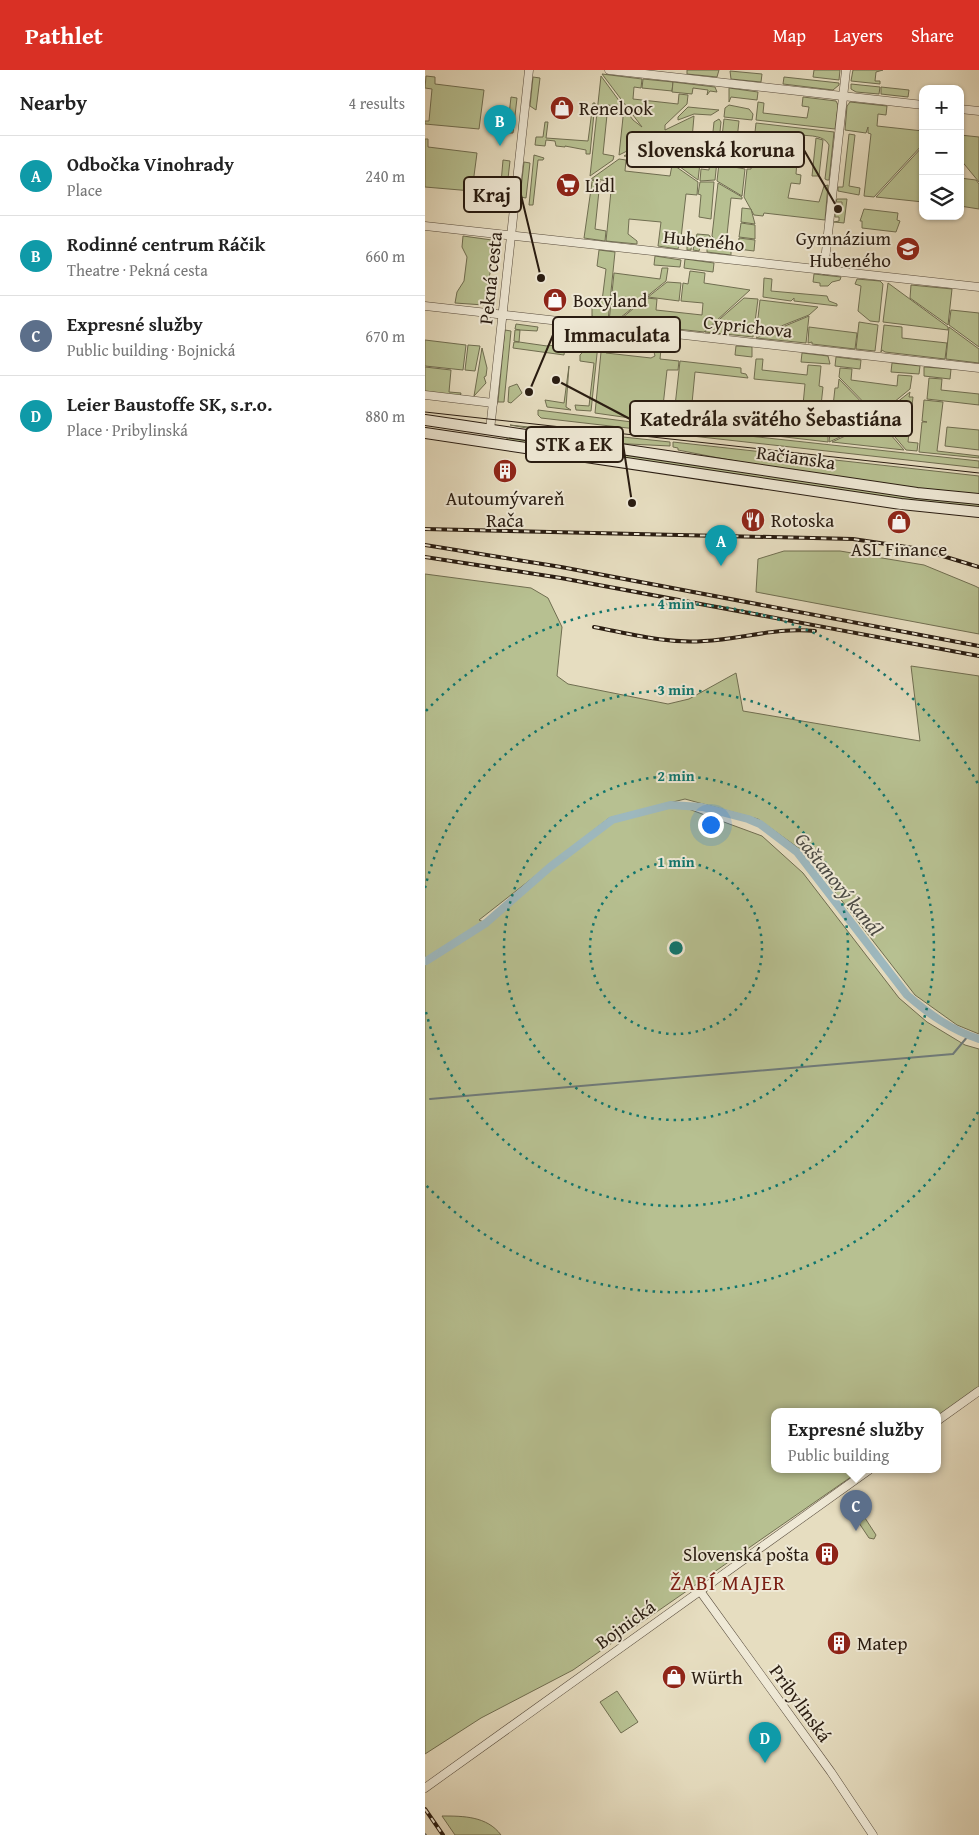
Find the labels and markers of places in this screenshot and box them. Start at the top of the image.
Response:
place label: Renelook [579,94,653,122]
shop icon: Renelook [549,95,575,121]
pin: B [484,105,516,146]
callout: Slovenská koruna [627,132,804,167]
place label: Lidl [585,171,615,199]
supermarket icon: Lidl [555,172,581,198]
callout: Kraj [464,177,521,212]
place label: Gymnázium Hubeného [796,224,891,274]
school or university icon: Gymnázium Hubeného [895,236,921,262]
place label: Boxyland [573,286,648,314]
shop icon: Boxyland [542,287,568,313]
callout: Immaculata [553,317,680,352]
callout: Katedrála svätého Šebastiána [630,401,912,436]
callout: STK a EK [526,427,623,462]
building icon: Autoumývareň Rača [492,458,518,484]
place label: Autoumývareň Rača [446,484,565,534]
place label: Rotoska [771,506,834,534]
restaurant icon: Rotoska [740,507,766,533]
shop icon: ASL Finance [886,509,912,535]
pin: A [705,525,737,566]
place label: ASL Finance [851,535,947,563]
centre of rings [667,939,685,957]
pin: C [840,1490,872,1531]
place label: Slovenská pošta [683,1540,809,1568]
building icon: Slovenská pošta [814,1541,840,1567]
place label: Matep [857,1629,907,1657]
building icon: Matep [826,1630,852,1656]
place label: Würth [691,1663,743,1691]
shop icon: Würth [661,1664,687,1690]
pin: D [749,1722,781,1763]

